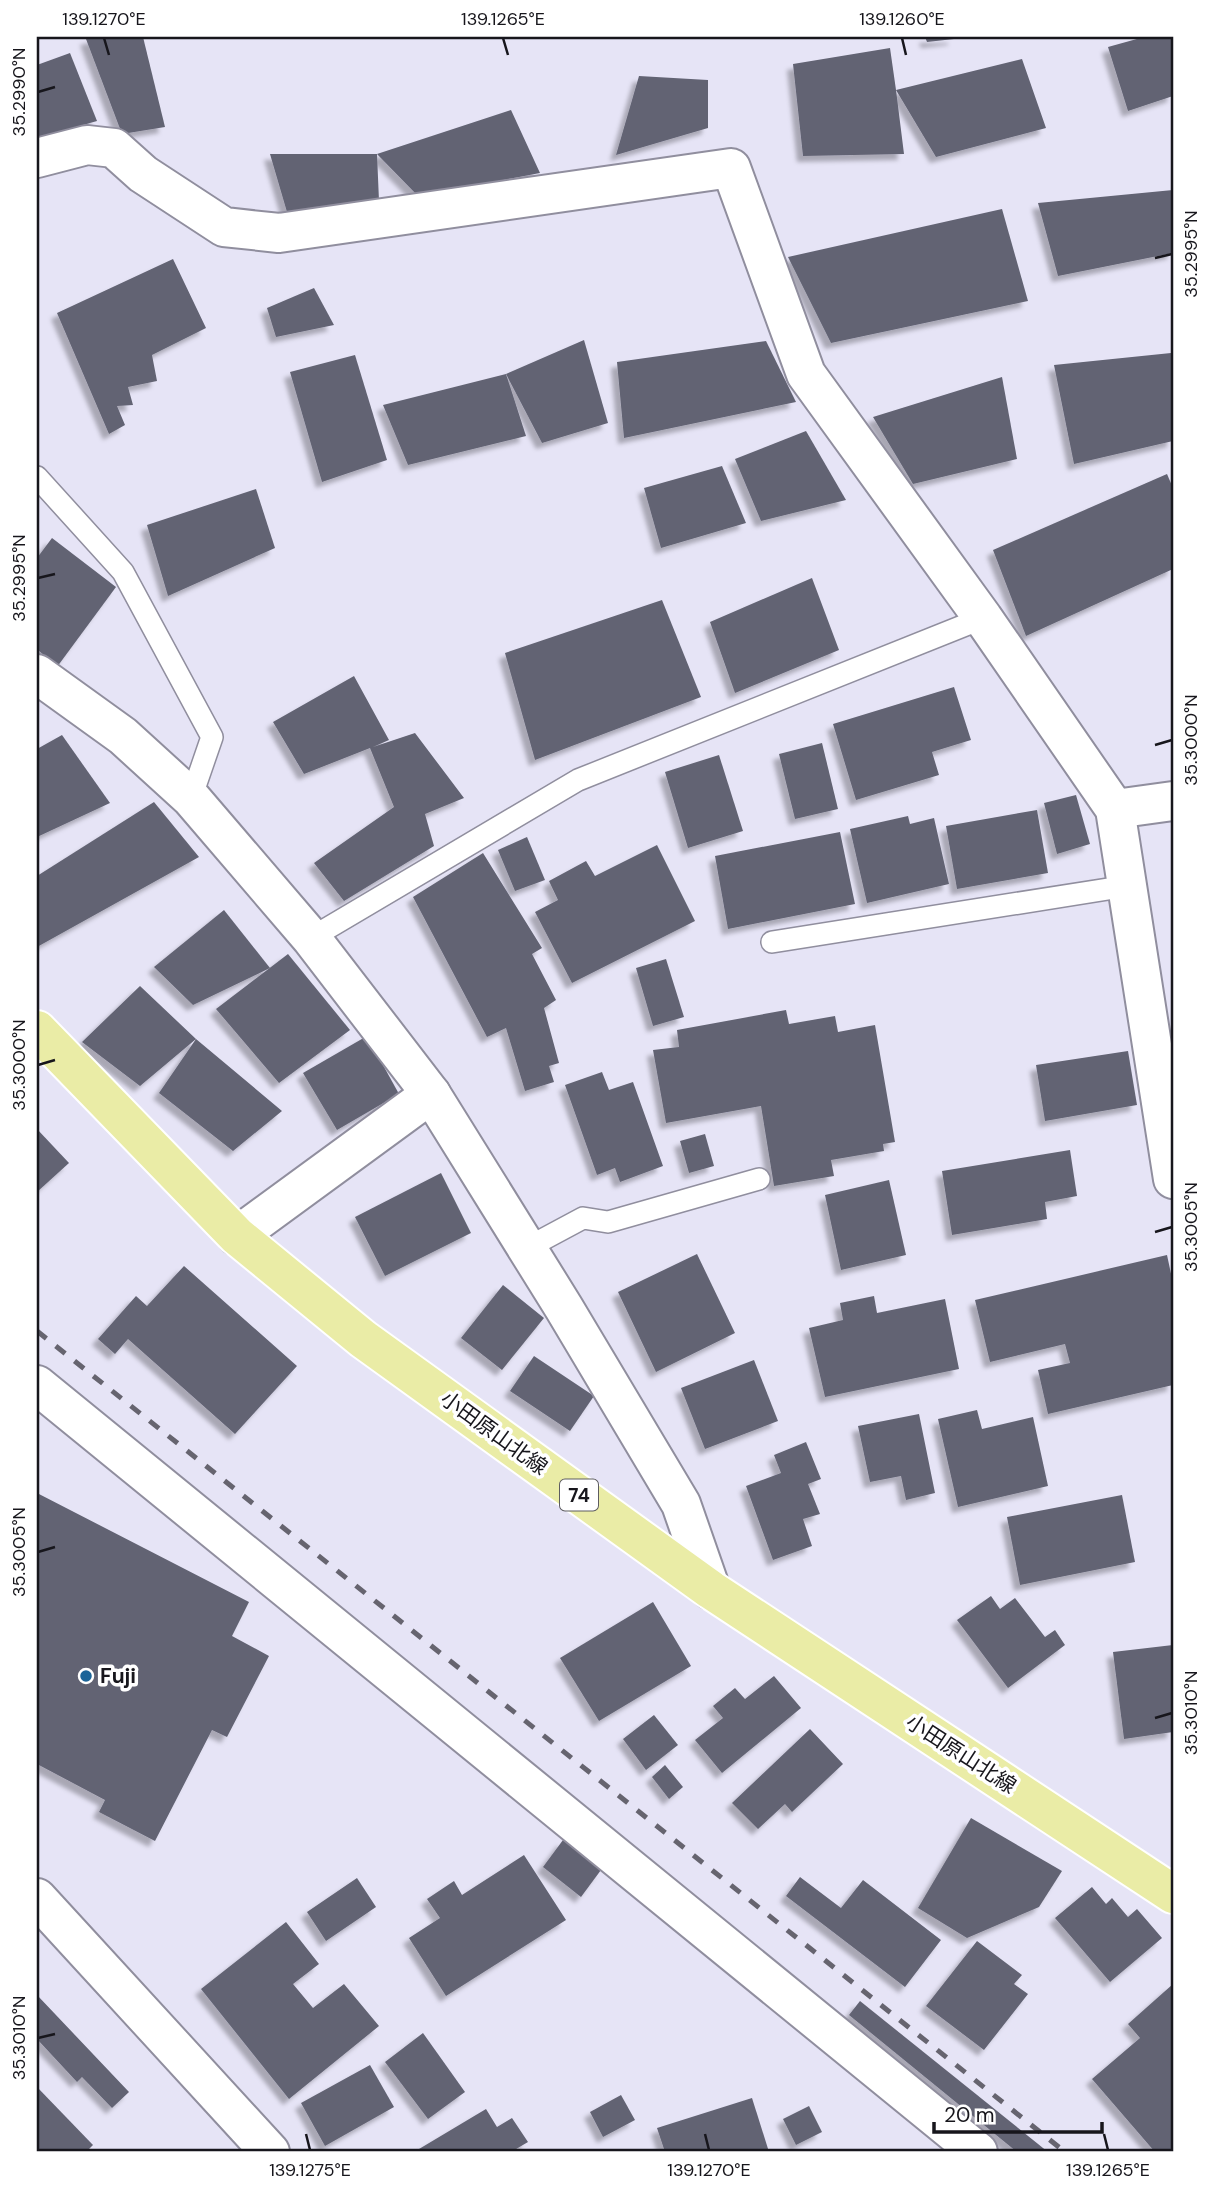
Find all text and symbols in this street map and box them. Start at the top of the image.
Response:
text: 139.1270°E [62,7,146,31]
text: 139.1265°E [461,7,545,31]
text: 139.1260°E [859,7,945,31]
text: 35.2990°N [7,48,31,136]
text: 35.2995°N [1179,210,1203,298]
text: 35.2995°N [7,534,31,622]
text: 35.3000°N [1179,694,1203,786]
text: 35.3000°N [7,1019,31,1111]
text: 35.3005°N [1179,1182,1203,1272]
street label: 小田原山北線 [435,1385,553,1481]
road number: 74 [560,1480,598,1511]
text: 35.3005°N [7,1507,31,1597]
place label: Fuji [100,1662,136,1690]
marker: Fuji [78,1668,94,1684]
text: 35.3010°N [1179,1671,1203,1755]
street label: 小田原山北線 [901,1708,1021,1800]
text: 35.3010°N [7,1996,31,2080]
scale bar [934,2091,1102,2135]
text: 20 m [944,2101,995,2129]
text: 139.1275°E [269,2158,351,2182]
text: 139.1270°E [667,2158,751,2182]
text: 139.1265°E [1066,2158,1150,2182]

